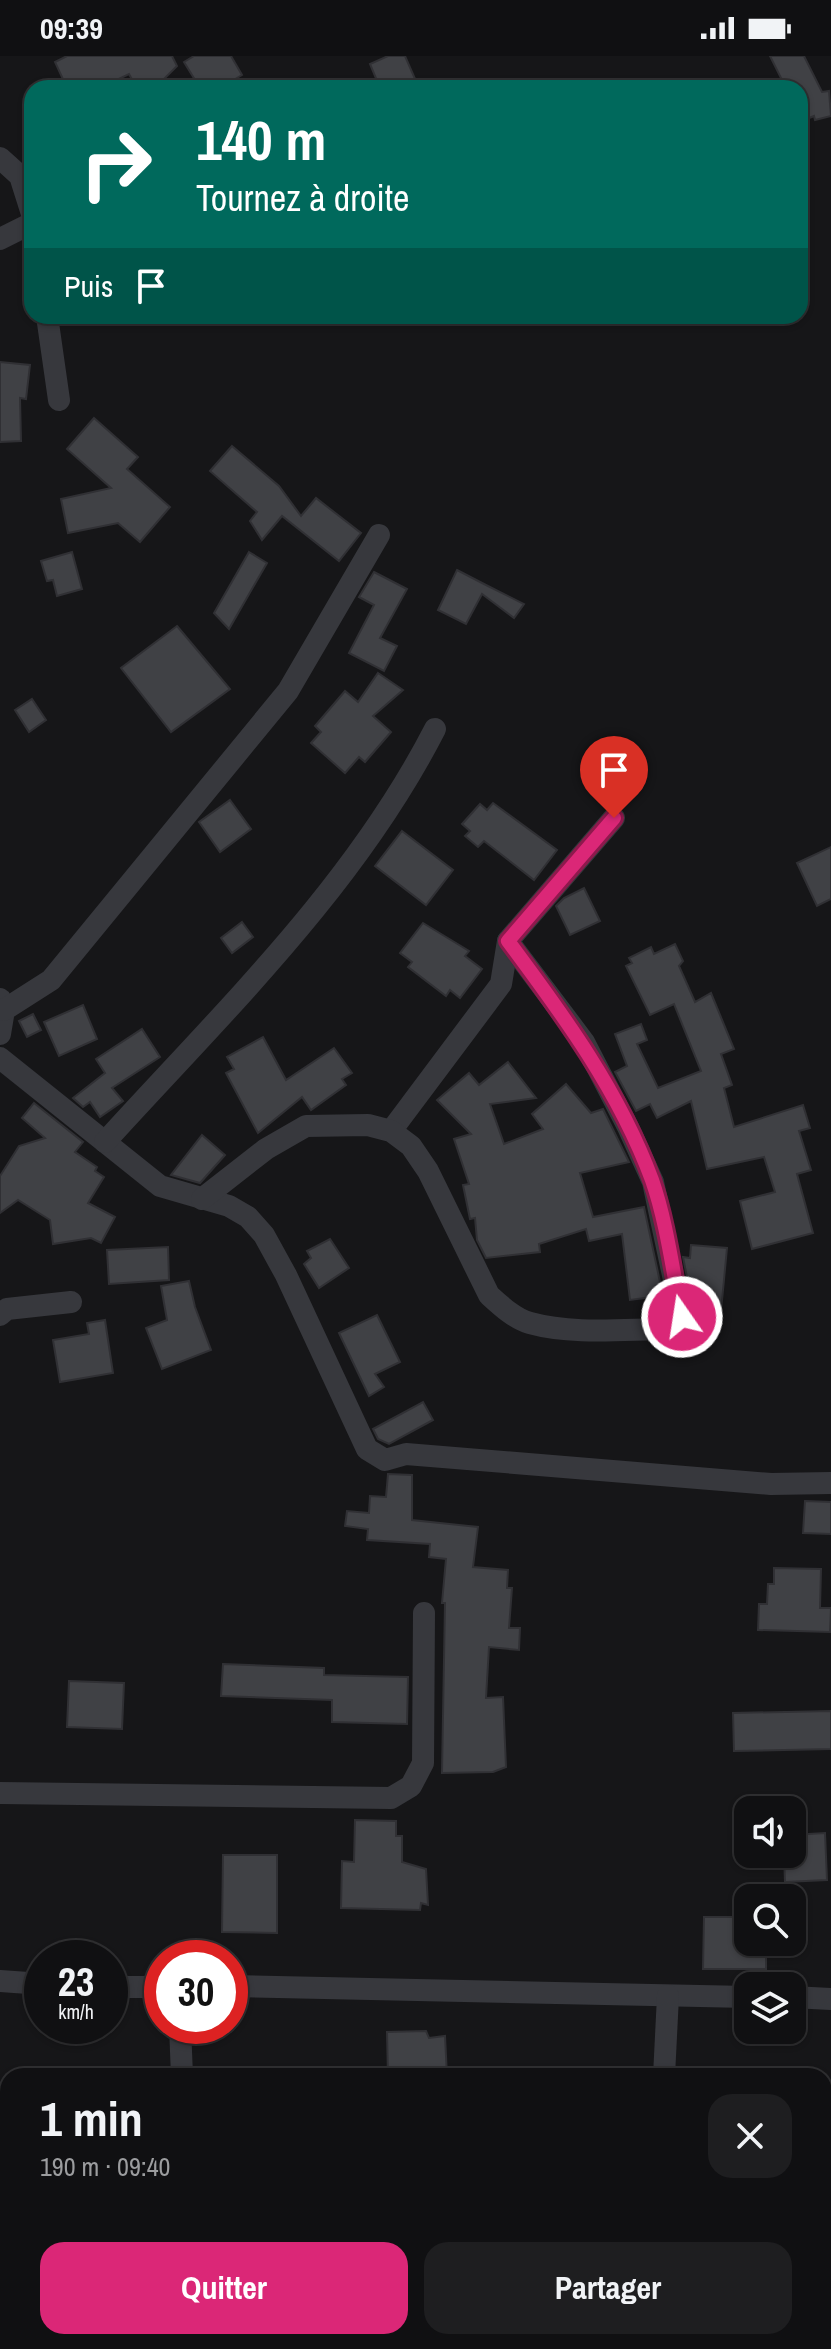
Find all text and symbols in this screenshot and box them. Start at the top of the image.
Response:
text: 09:39 [40,8,103,48]
text: 140 m [196,102,326,177]
icon: right [64,112,168,216]
text: Tournez à droite [196,174,409,222]
icon: arrive [129,264,173,308]
text: Puis [64,266,113,306]
pin [580,736,648,818]
icon: arrive [592,748,636,792]
position arrow [640,1275,724,1359]
map controls [734,1796,806,2044]
button: sound [734,1796,806,1868]
button: search [734,1884,806,1956]
speed limit sign: 30 [144,1940,248,2044]
text: 23 [58,1955,94,2008]
button: layers [734,1972,806,2044]
text: km/h [58,1998,94,2025]
text: 1 min [40,2086,143,2151]
button: close [708,2094,792,2178]
text: 190 m · 09:40 [40,2149,170,2184]
button: Quitter [40,2242,408,2334]
button: Partager [424,2242,792,2334]

